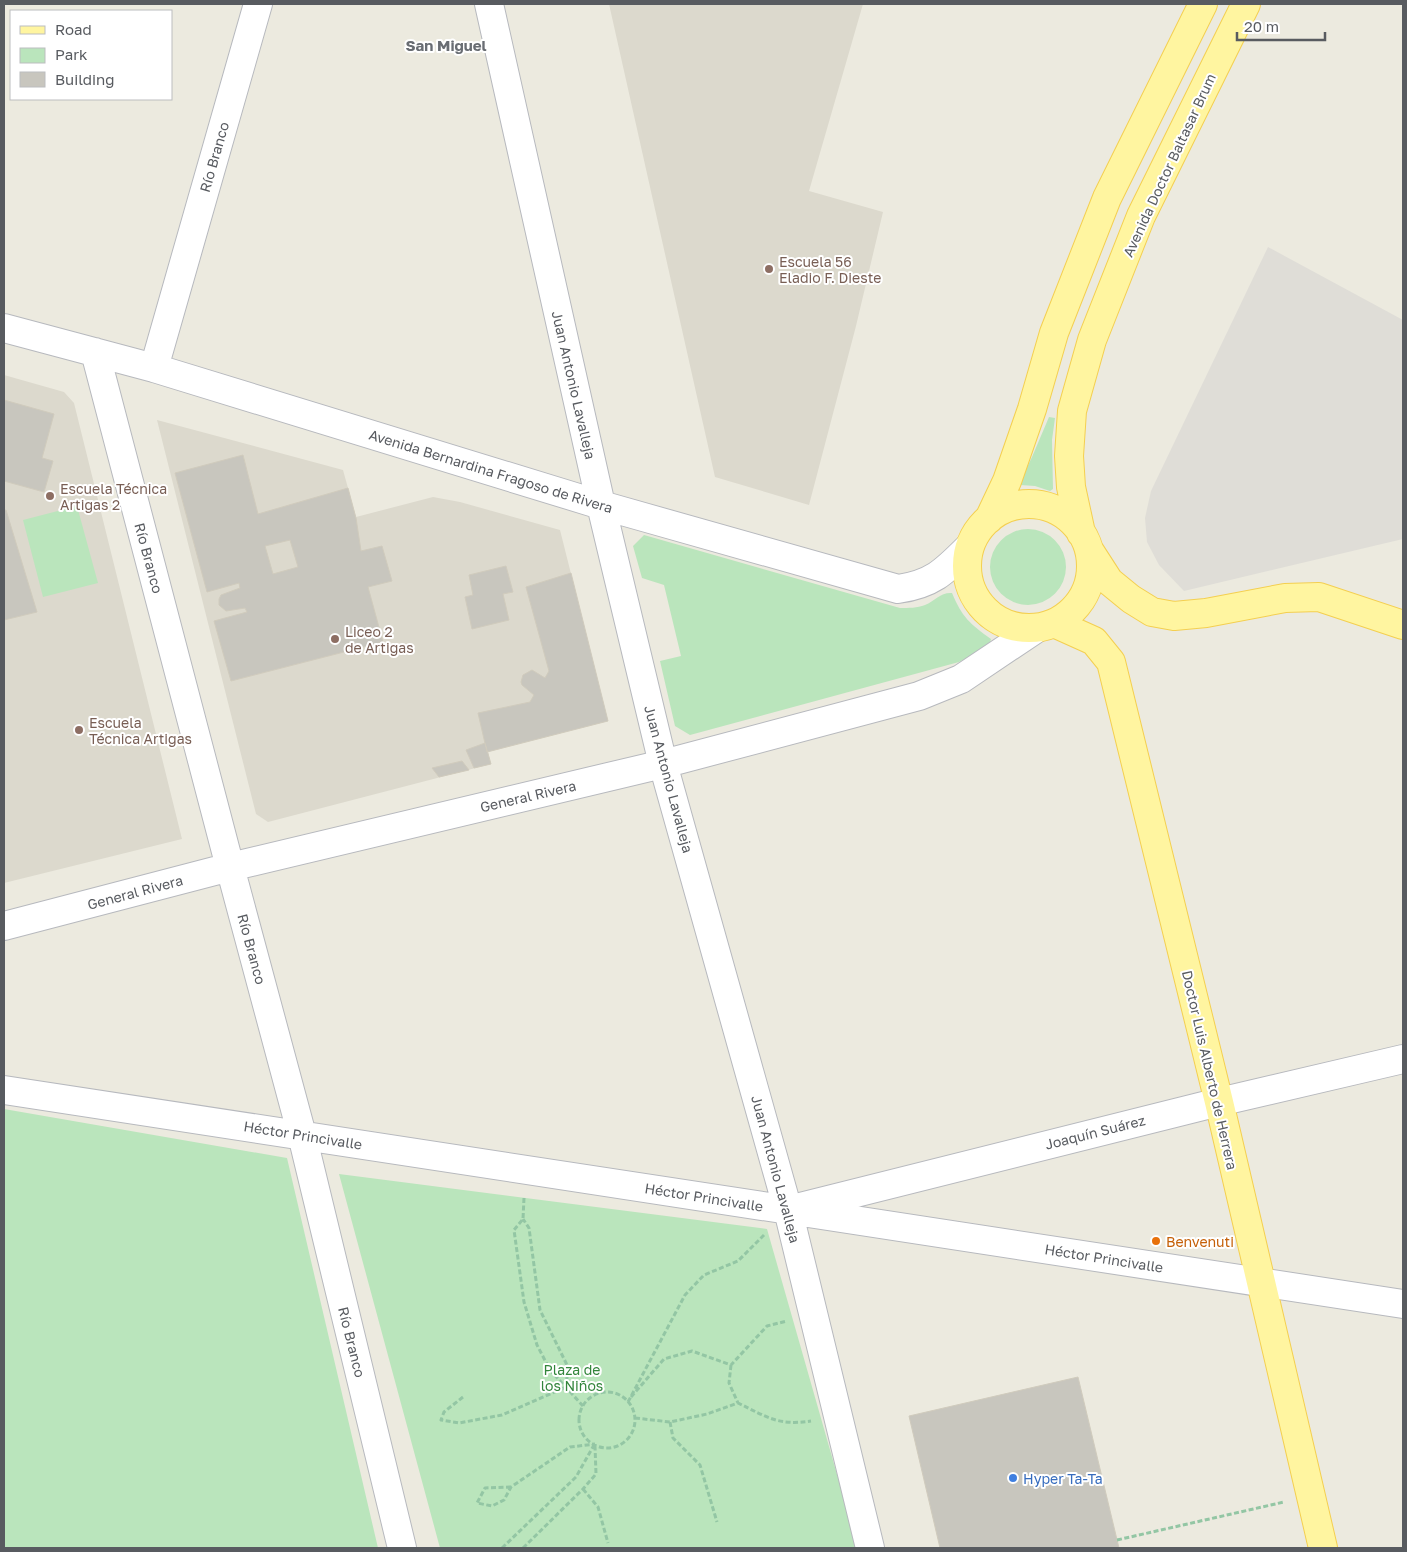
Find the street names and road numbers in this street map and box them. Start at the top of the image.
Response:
street label: Avenida Doctor Baltasar Brum [1119,71,1219,259]
street label: Río Branco [196,120,232,194]
street label: Juan Antonio Lavalleja [549,309,599,461]
street label: Avenida Bernardina Fragoso de Rivera [367,426,615,516]
street label: Río Branco [131,521,167,595]
street label: Juan Antonio Lavalleja [641,703,697,855]
street label: General Rivera [478,777,578,815]
street label: General Rivera [85,871,185,913]
street label: Río Branco [234,912,270,986]
street label: Doctor Luis Alberto de Herrera [1179,969,1241,1171]
street label: Juan Antonio Lavalleja [748,1093,804,1245]
street label: Joaquín Suárez [1043,1111,1147,1153]
street label: Héctor Princivalle [242,1117,364,1153]
street label: Héctor Princivalle [643,1179,765,1215]
street label: Héctor Princivalle [1043,1240,1165,1276]
street label: Río Branco [335,1305,369,1379]

